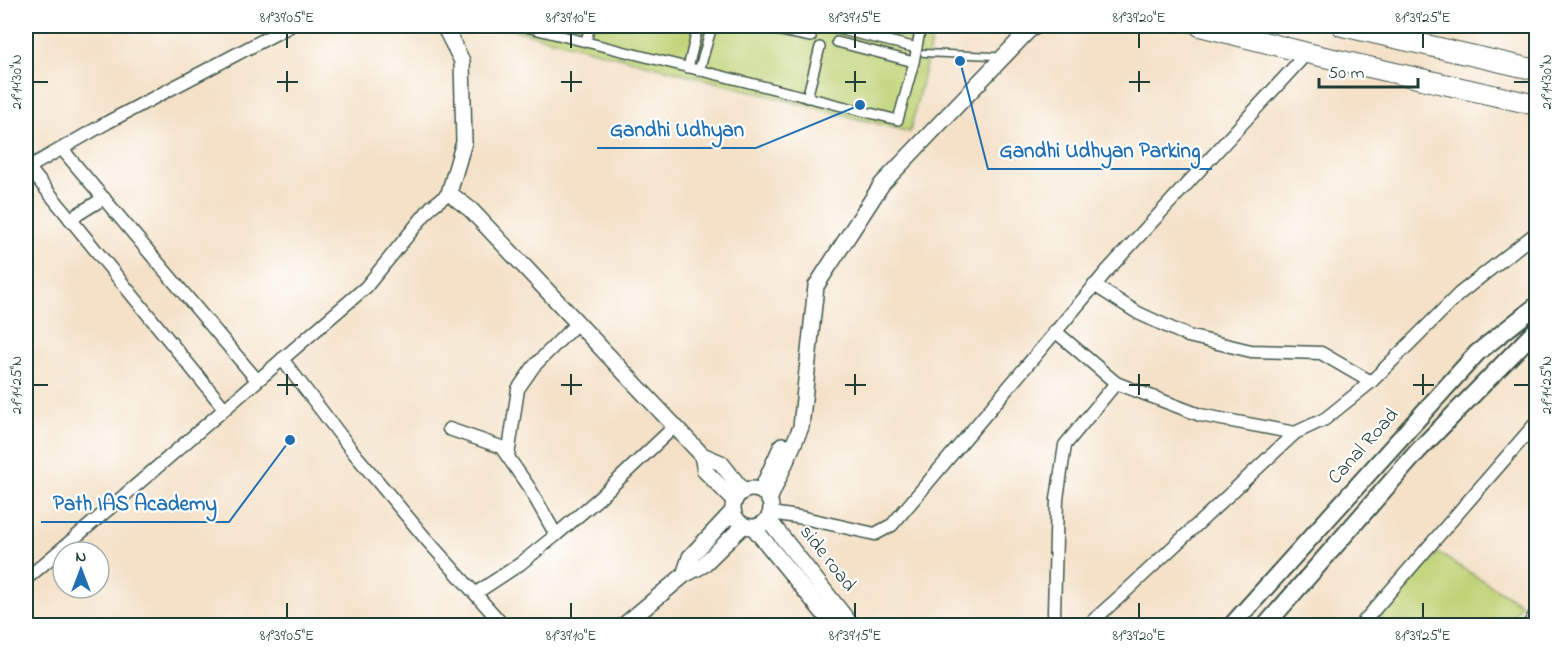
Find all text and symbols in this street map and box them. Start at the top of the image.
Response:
text: 81°39'05"E [260,7,314,29]
text: 81°39'10"E [546,7,596,29]
text: 81°39'15"E [829,7,881,29]
text: 81°39'20"E [1112,7,1166,29]
text: 81°39'25"E [1395,7,1451,29]
scale bar [1319,51,1418,89]
text: 21°14'30"N [6,54,28,110]
text: 21°14'30"N [1536,54,1558,110]
text: 50 m [1328,61,1365,87]
callout: Gandhi Udhyan [597,109,756,148]
text: Gandhi Udhyan [610,116,744,148]
callout: Gandhi Udhyan Parking [988,130,1212,169]
text: Gandhi Udhyan Parking [1000,137,1200,169]
text: 21°14'25"N [6,356,28,414]
text: 21°14'25"N [1536,356,1558,414]
street label: Canal Road [1322,402,1406,492]
callout: Path IAS Academy [41,483,229,522]
text: Path IAS Academy [53,490,217,522]
street label: side road [792,519,862,599]
north arrow [51,540,111,600]
text: N [76,545,87,569]
text: 81°39'05"E [260,625,314,647]
text: 81°39'10"E [546,625,596,647]
text: 81°39'15"E [829,625,881,647]
text: 81°39'20"E [1112,625,1166,647]
text: 81°39'25"E [1395,625,1451,647]

